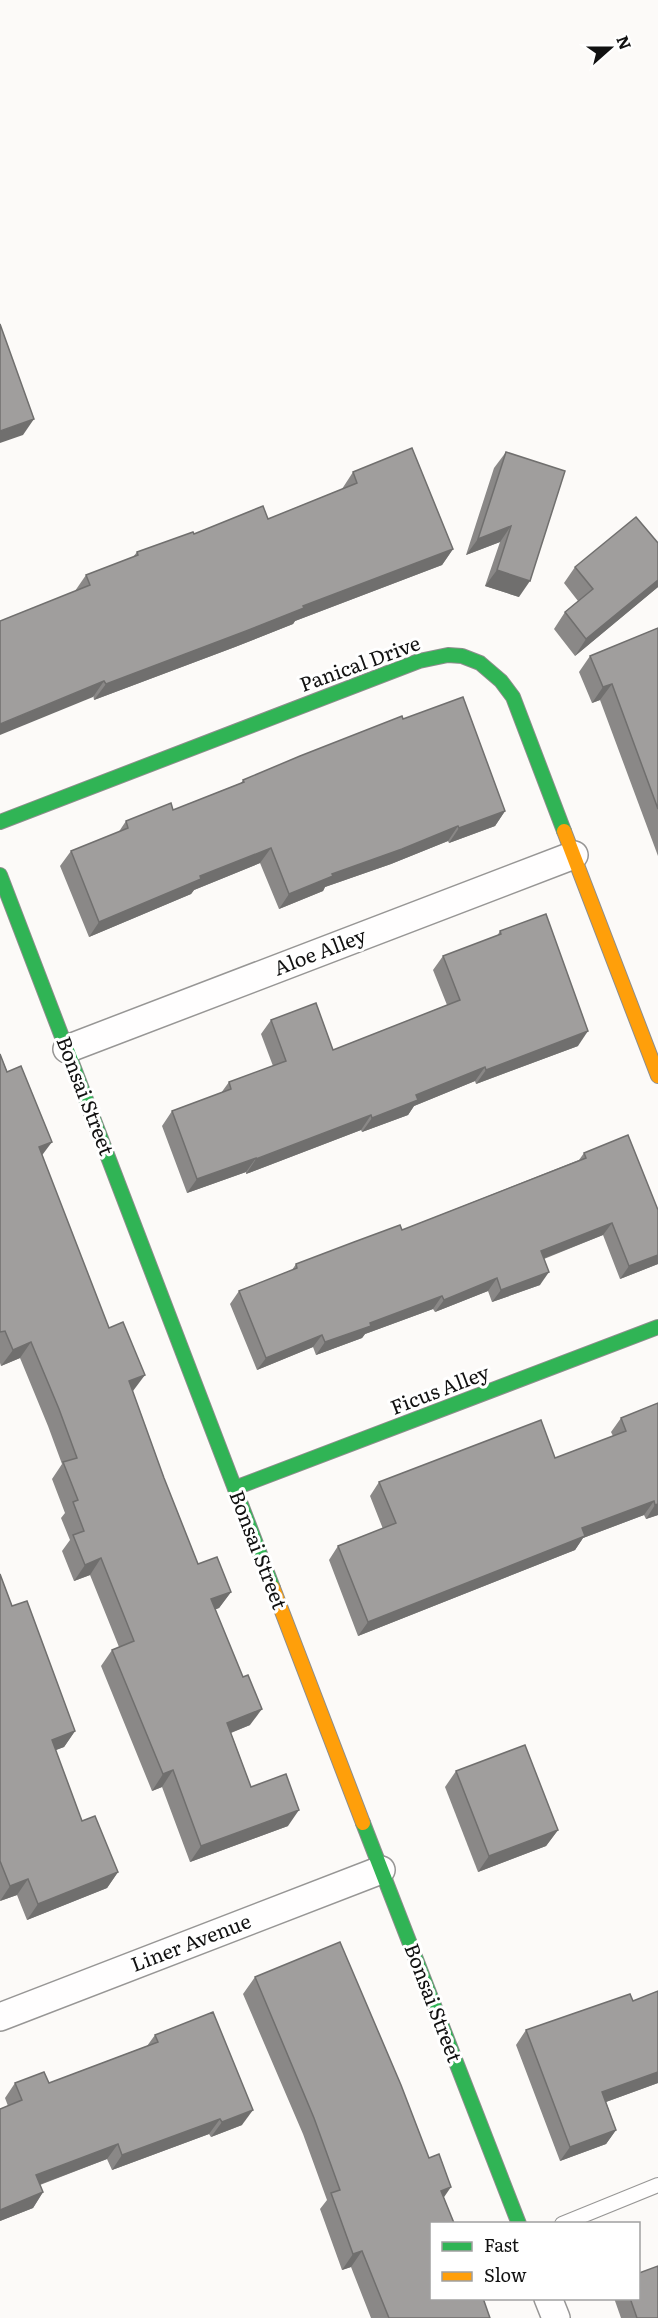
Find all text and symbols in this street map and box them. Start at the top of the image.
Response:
north arrow [580,18,640,78]
text: N [611,32,639,53]
street label: Panical Drive [295,626,424,698]
street label: Aloe Alley [269,919,370,981]
street label: Bonsai Street [50,1031,123,1159]
street label: Ficus Alley [385,1355,494,1421]
street label: Bonsai Street [223,1485,296,1613]
street label: Liner Avenue [126,1904,255,1978]
street label: Bonsai Street [398,1938,471,2066]
legend [430,2222,640,2300]
text: Fast [484,2231,520,2258]
text: Slow [484,2261,527,2288]

